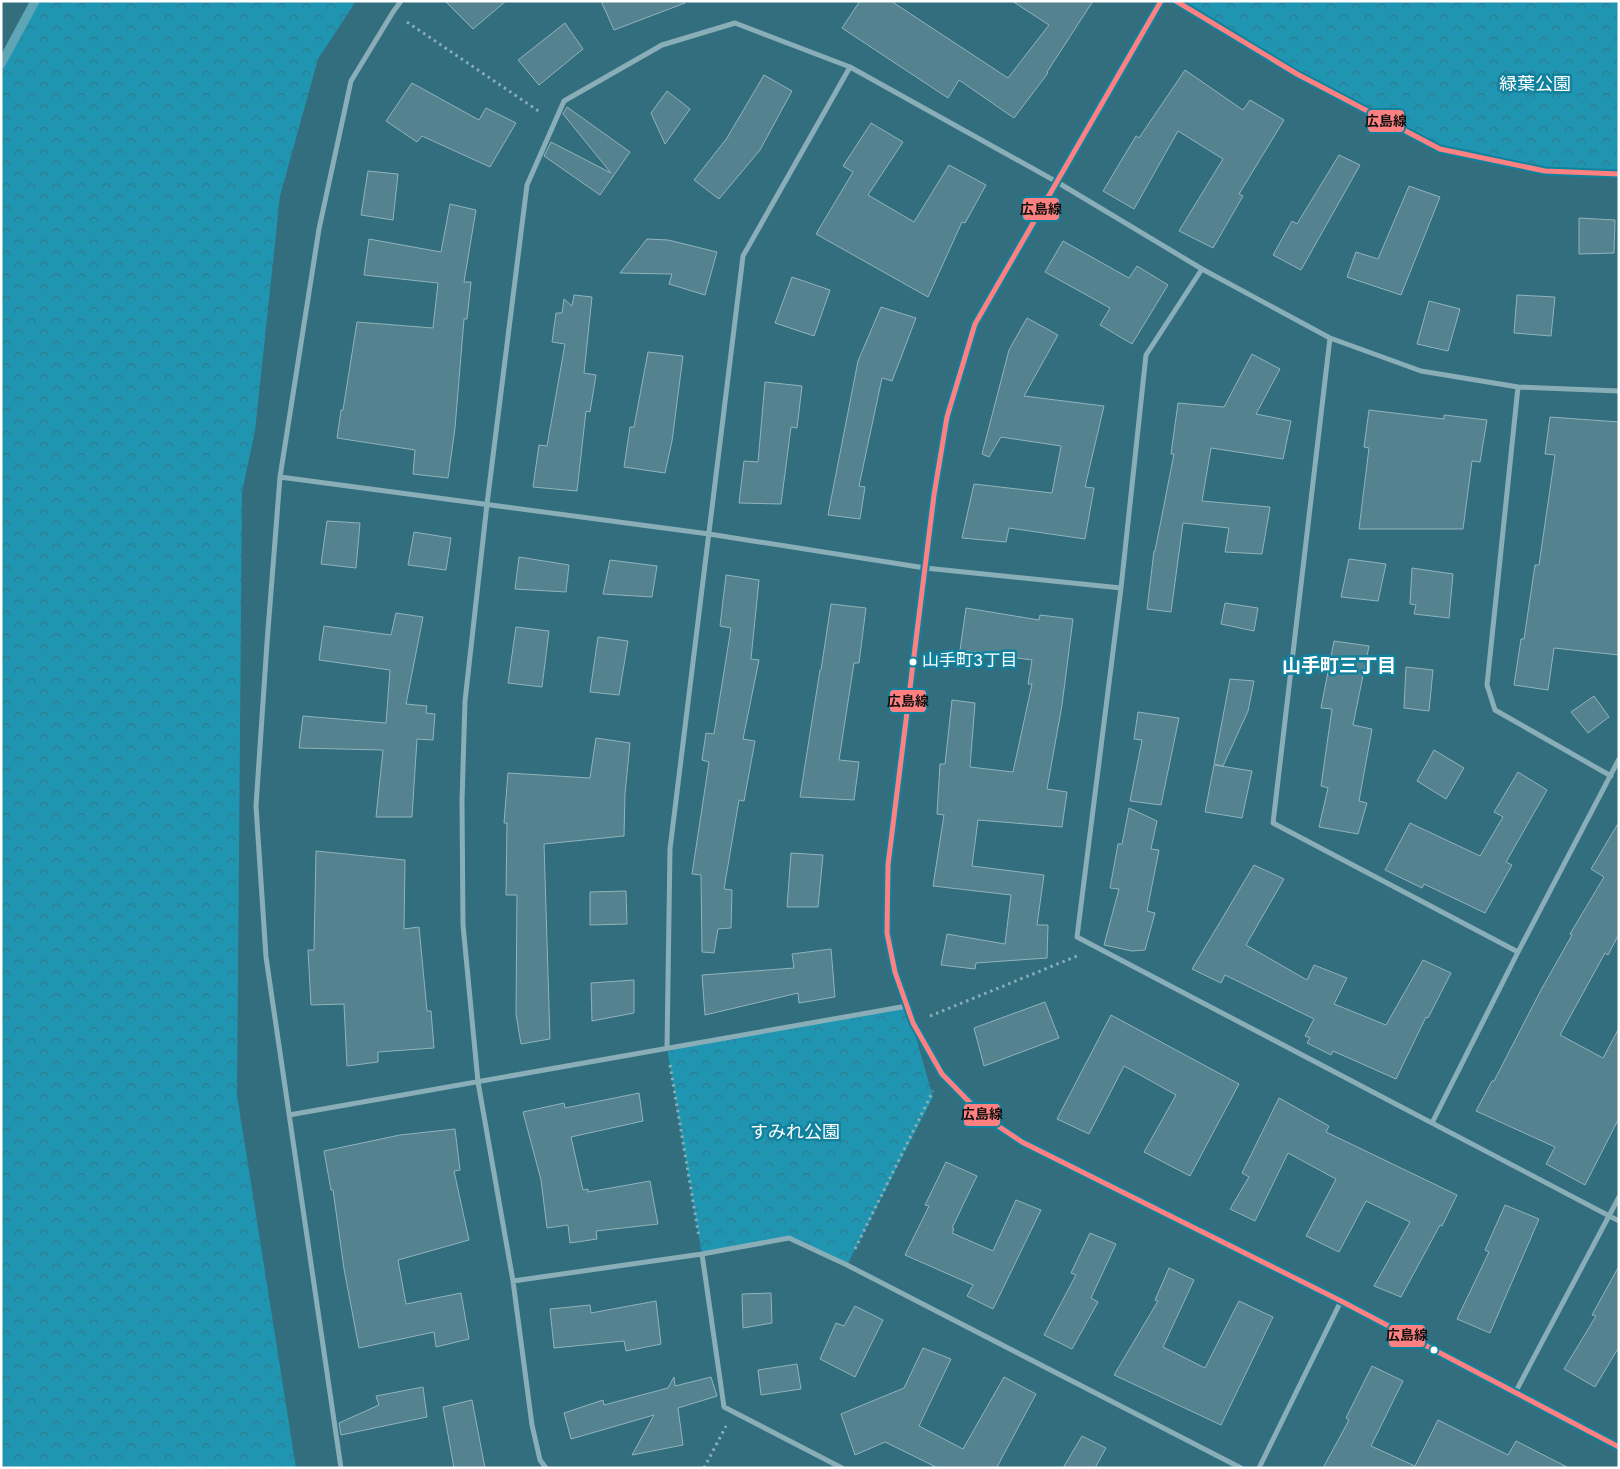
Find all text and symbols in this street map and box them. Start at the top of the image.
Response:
park label: 緑葉公園 [1499,74,1571,97]
line badge: 広島線 [1367,109,1405,133]
text: 広島線 [1365,114,1407,131]
line badge: 広島線 [1022,197,1060,221]
text: 広島線 [1020,202,1062,219]
place label: 山手町3丁目 [922,651,1017,673]
district label: 山手町三丁目 [1282,655,1396,679]
marker: 山手町3丁目 [908,657,918,667]
line badge: 広島線 [889,689,927,713]
text: 広島線 [887,694,929,711]
line badge: 広島線 [963,1103,1001,1127]
text: 広島線 [961,1107,1003,1124]
park label: すみれ公園 [750,1122,840,1145]
line badge: 広島線 [1388,1324,1426,1348]
text: 広島線 [1386,1328,1428,1345]
unlabelled marker [1429,1345,1439,1355]

